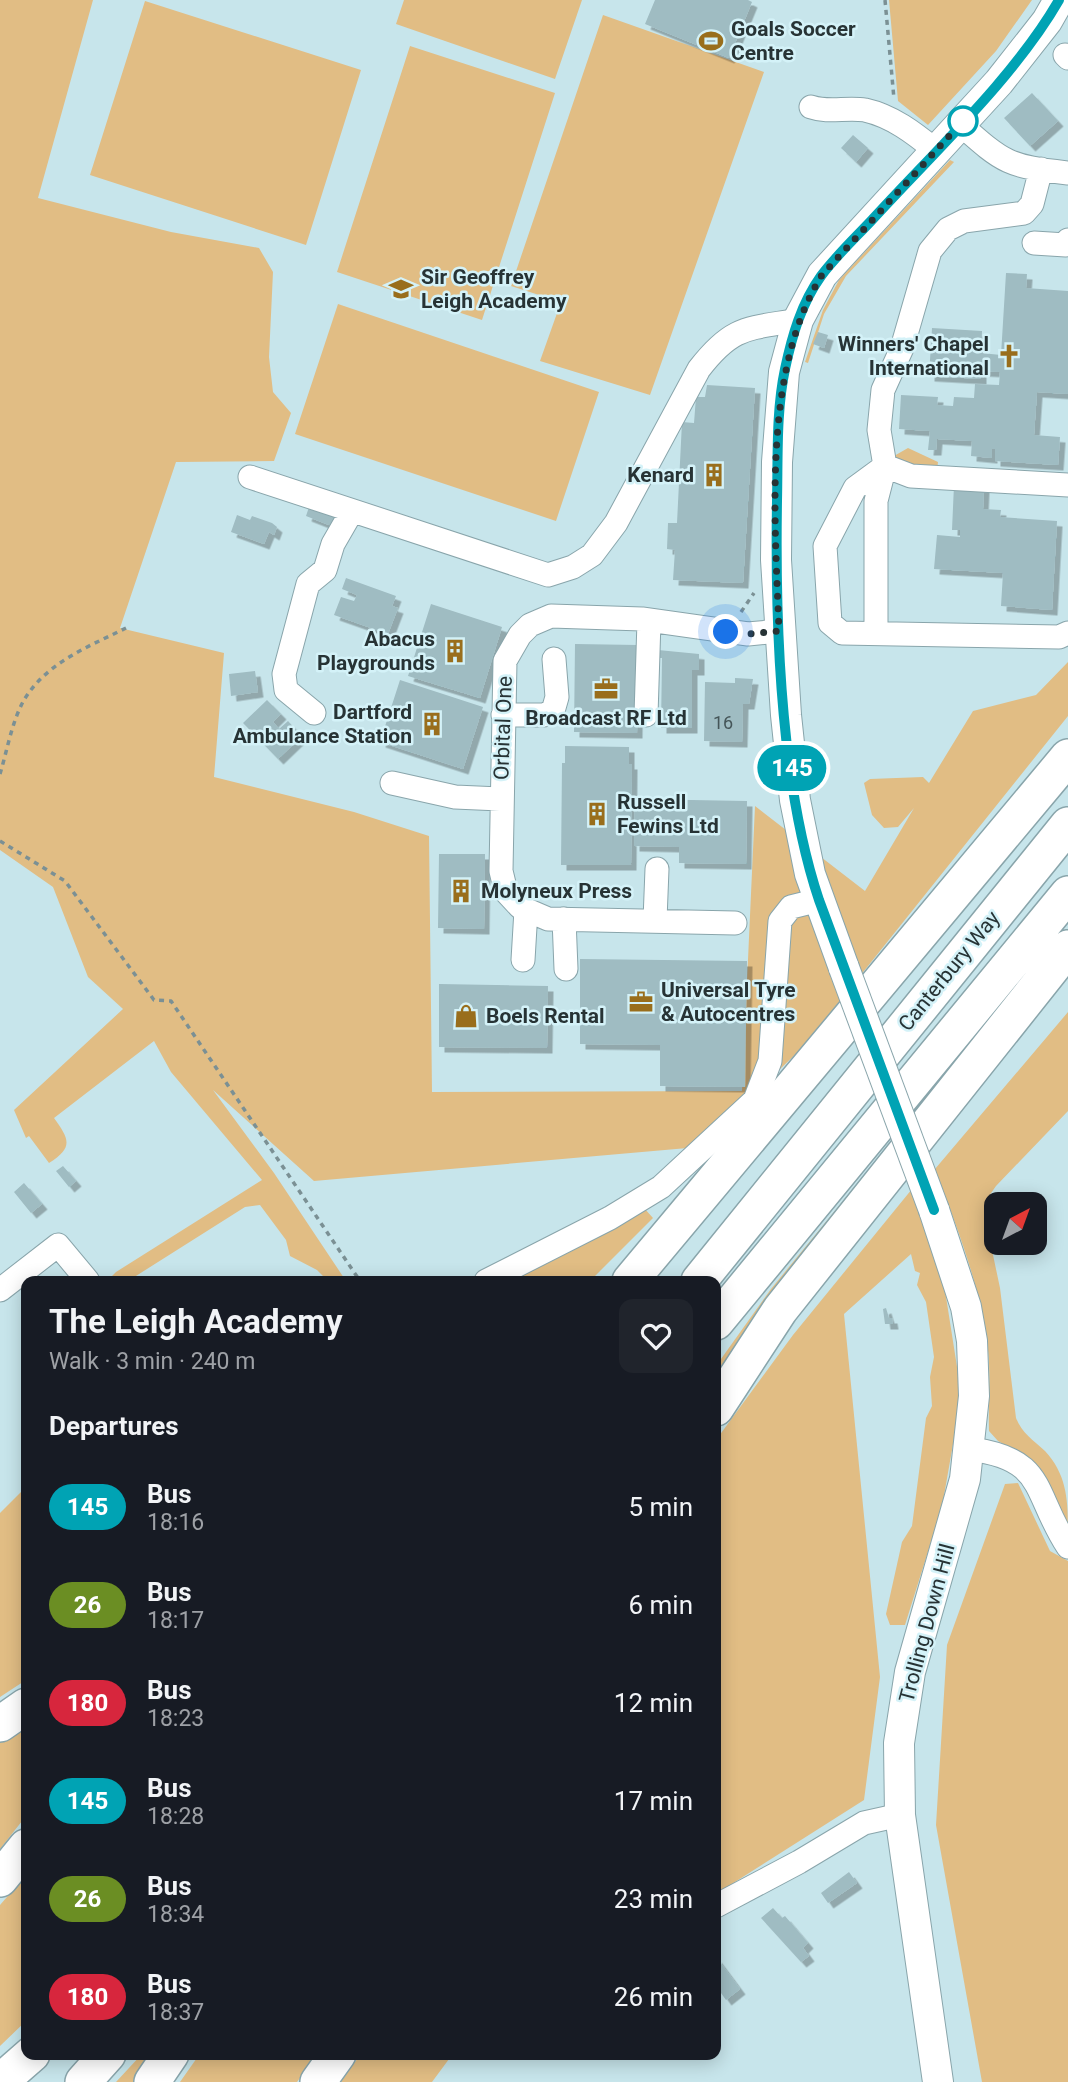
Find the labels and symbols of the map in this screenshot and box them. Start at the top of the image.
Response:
place label: Goals Soccer Centre [731,17,856,65]
sports icon: Goals Soccer Centre [697,27,725,55]
unlabelled marker [948,106,978,136]
place label: Sir Geoffrey Leigh Academy [421,265,567,313]
school or university icon: Sir Geoffrey Leigh Academy [387,275,415,303]
place label: Winners' Chapel International [838,332,989,380]
church icon: Winners' Chapel International [995,342,1023,370]
building icon: Kenard [700,461,728,489]
place label: Kenard [627,463,694,487]
your location [708,614,743,649]
place label: Abacus Playgrounds [317,627,435,675]
building icon: Abacus Playgrounds [441,637,469,665]
street label: Orbital One [489,675,517,781]
office icon: Broadcast RF Ltd [592,675,620,703]
place label: Dartford Ambulance Station [233,700,412,748]
place label: Broadcast RF Ltd [525,706,687,730]
building icon: Dartford Ambulance Station [418,710,446,738]
house number: 16 [713,712,733,733]
line badge: 145 [752,745,832,791]
place label: Russell Fewins Ltd [617,790,719,838]
building icon: Russell Fewins Ltd [583,800,611,828]
building icon: Molyneux Press [447,877,475,905]
place label: Molyneux Press [481,879,632,903]
street label: Canterbury Way [893,906,1005,1036]
place label: Universal Tyre & Autocentres [661,978,796,1026]
office icon: Universal Tyre & Autocentres [627,988,655,1016]
shop icon: Boels Rental [452,1002,480,1030]
place label: Boels Rental [486,1004,605,1028]
north arrow [984,1192,1046,1255]
street label: Trolling Down Hill [894,1541,960,1705]

